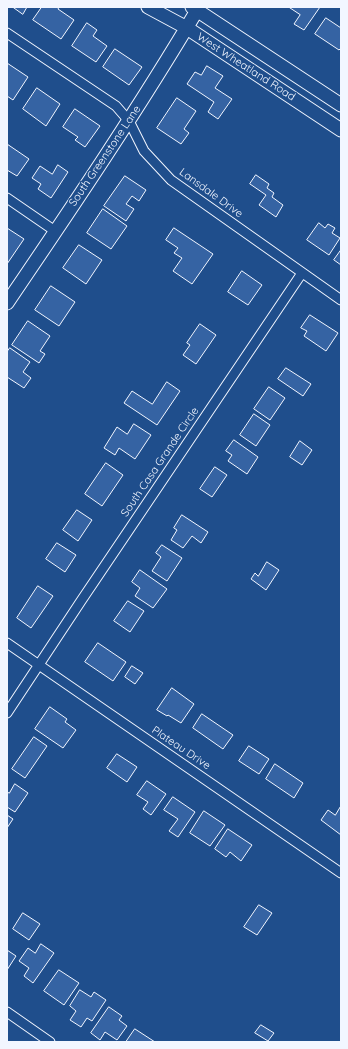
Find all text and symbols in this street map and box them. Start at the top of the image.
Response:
street label: West Wheatland Road [194,30,298,104]
street label: South Greenstone Lane [66,103,144,209]
street label: Lansdale Drive [177,165,245,221]
street label: South Casa Grande Circle [118,405,202,519]
street label: Plateau Drive [149,724,213,772]

